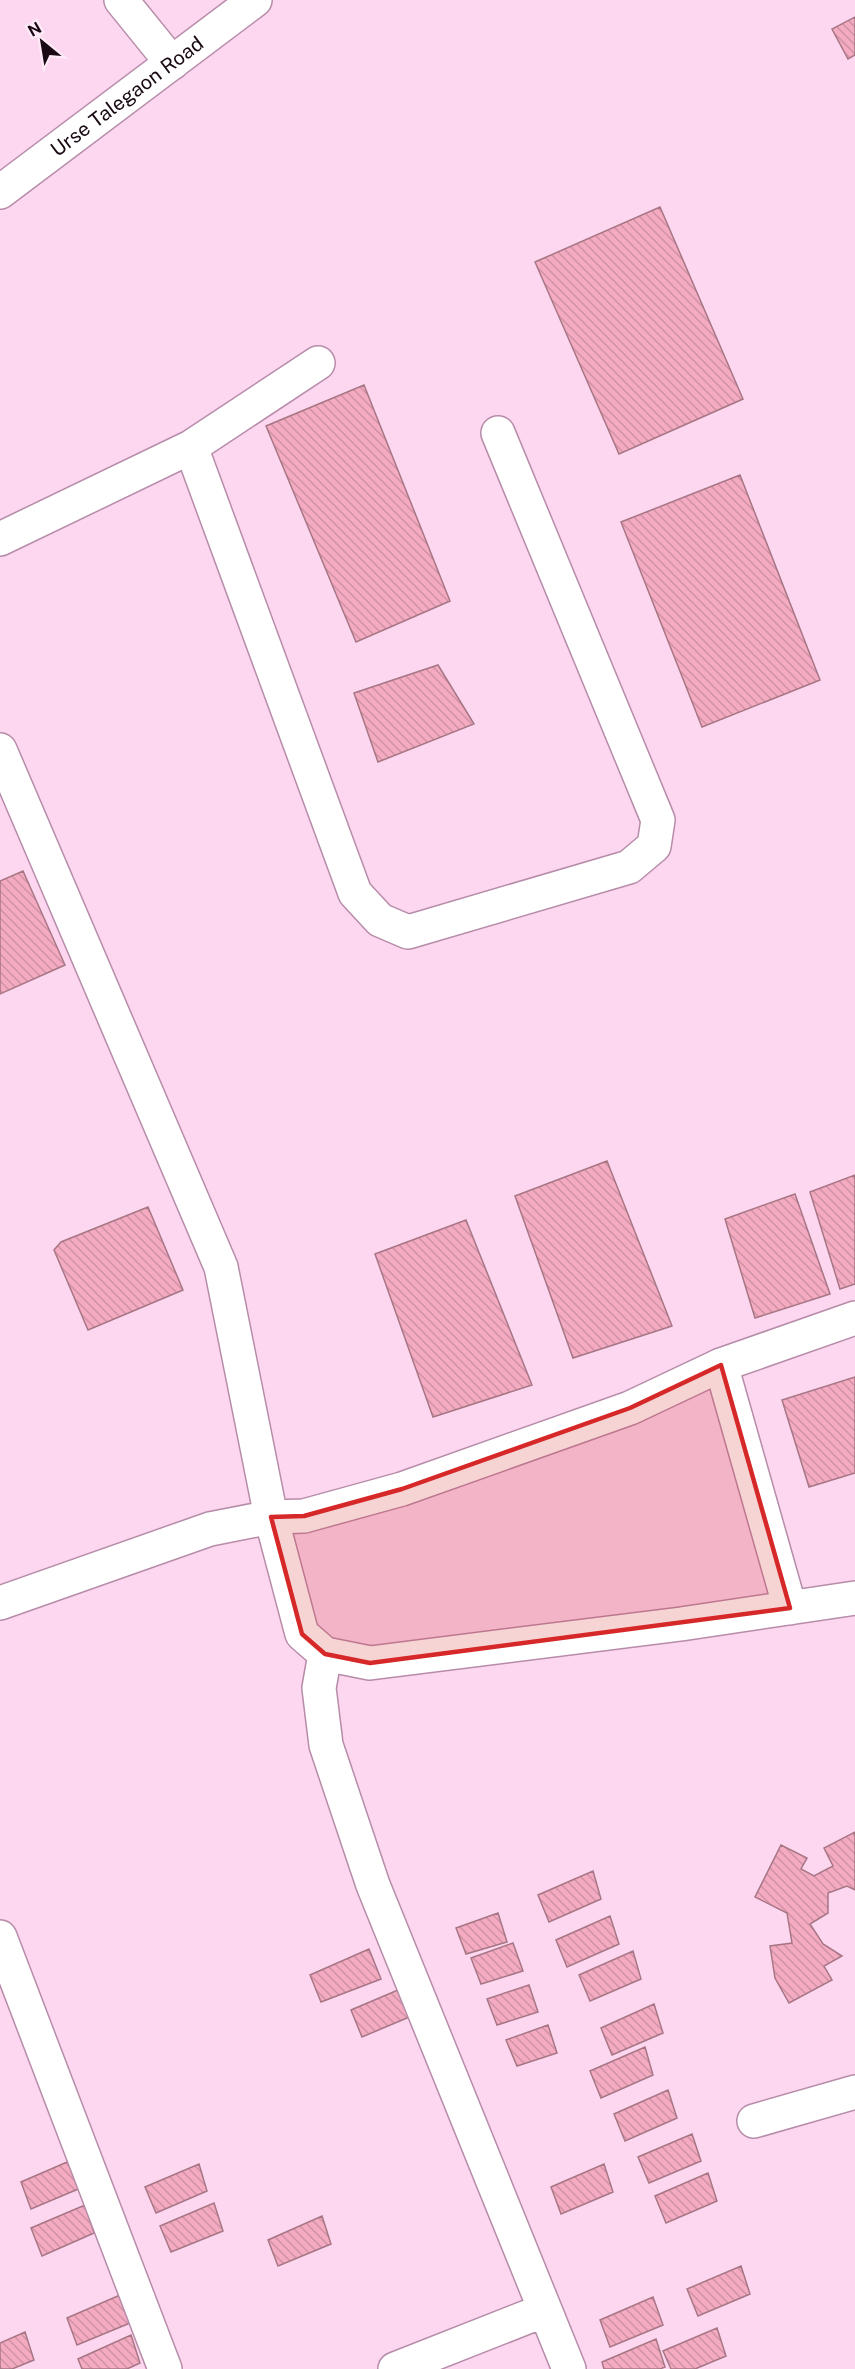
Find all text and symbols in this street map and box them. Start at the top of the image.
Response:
north arrow [12,12,72,72]
text: N [25,18,45,41]
street label: Urse Talegaon Road [46,31,208,162]

